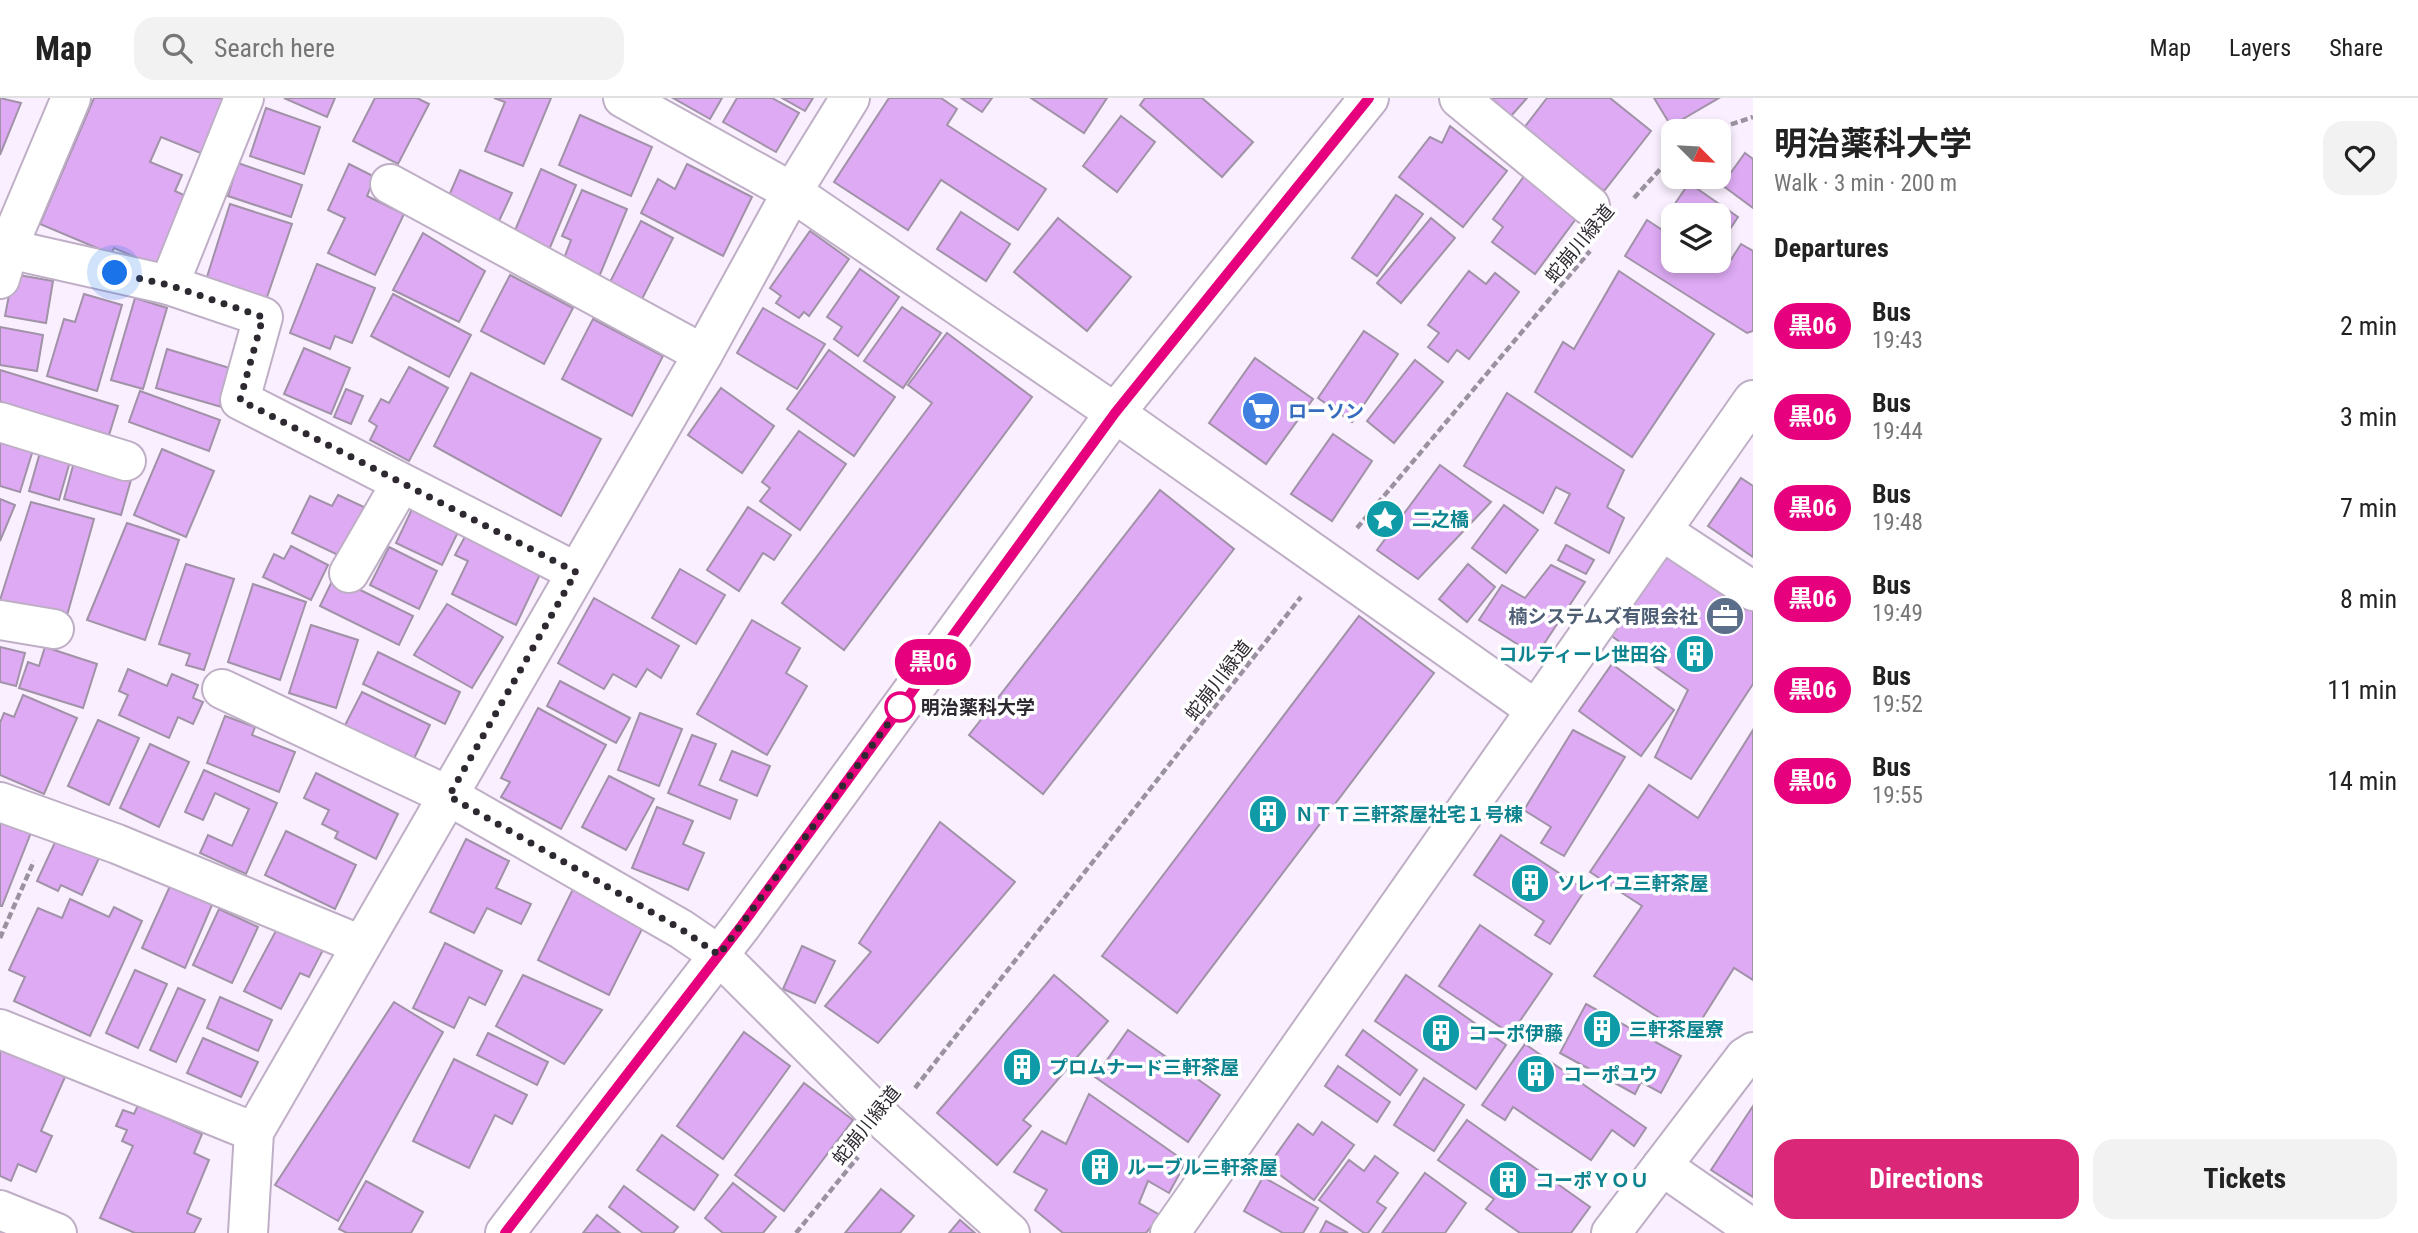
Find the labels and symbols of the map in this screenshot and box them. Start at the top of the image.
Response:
north arrow [1661,119,1731,189]
street label: 蛇崩川緑道 [1540,200,1619,287]
your location [97,255,132,290]
supermarket icon: ローソン [1240,390,1282,432]
place label: ローソン [1288,400,1364,423]
place icon: 二之橋 [1364,498,1406,540]
place label: 二之橋 [1412,508,1469,531]
office icon: 楠システムズ有限会社 [1704,595,1746,637]
place label: 楠システムズ有限会社 [1509,605,1698,628]
building icon: コルティーレ世田谷 [1674,633,1716,675]
street label: 蛇崩川緑道 [1180,636,1257,725]
line badge: 黒06 [893,639,973,685]
place label: コルティーレ世田谷 [1498,643,1668,666]
marker: 明治薬科大学 [885,692,915,722]
place label: 明治薬科大学 [921,696,1035,719]
building icon: ＮＴＴ三軒茶屋社宅１号棟 [1247,793,1289,835]
place label: ＮＴＴ三軒茶屋社宅１号棟 [1295,803,1523,826]
building icon: ソレイユ三軒茶屋 [1509,862,1551,904]
place label: ソレイユ三軒茶屋 [1557,872,1709,895]
building icon: 三軒茶屋寮 [1581,1008,1623,1050]
building icon: コーポ伊藤 [1420,1012,1462,1054]
place label: 三軒茶屋寮 [1629,1018,1724,1041]
place label: コーポ伊藤 [1468,1022,1563,1045]
building icon: プロムナード三軒茶屋 [1001,1046,1043,1088]
building icon: コーポユウ [1515,1053,1557,1095]
place label: プロムナード三軒茶屋 [1049,1056,1239,1079]
place label: コーポユウ [1563,1063,1658,1086]
street label: 蛇崩川緑道 [828,1081,905,1169]
building icon: ルーブル三軒茶屋 [1079,1146,1121,1188]
place label: ルーブル三軒茶屋 [1127,1156,1278,1179]
building icon: コーポＹＯＵ [1487,1159,1529,1201]
place label: コーポＹＯＵ [1535,1169,1649,1192]

